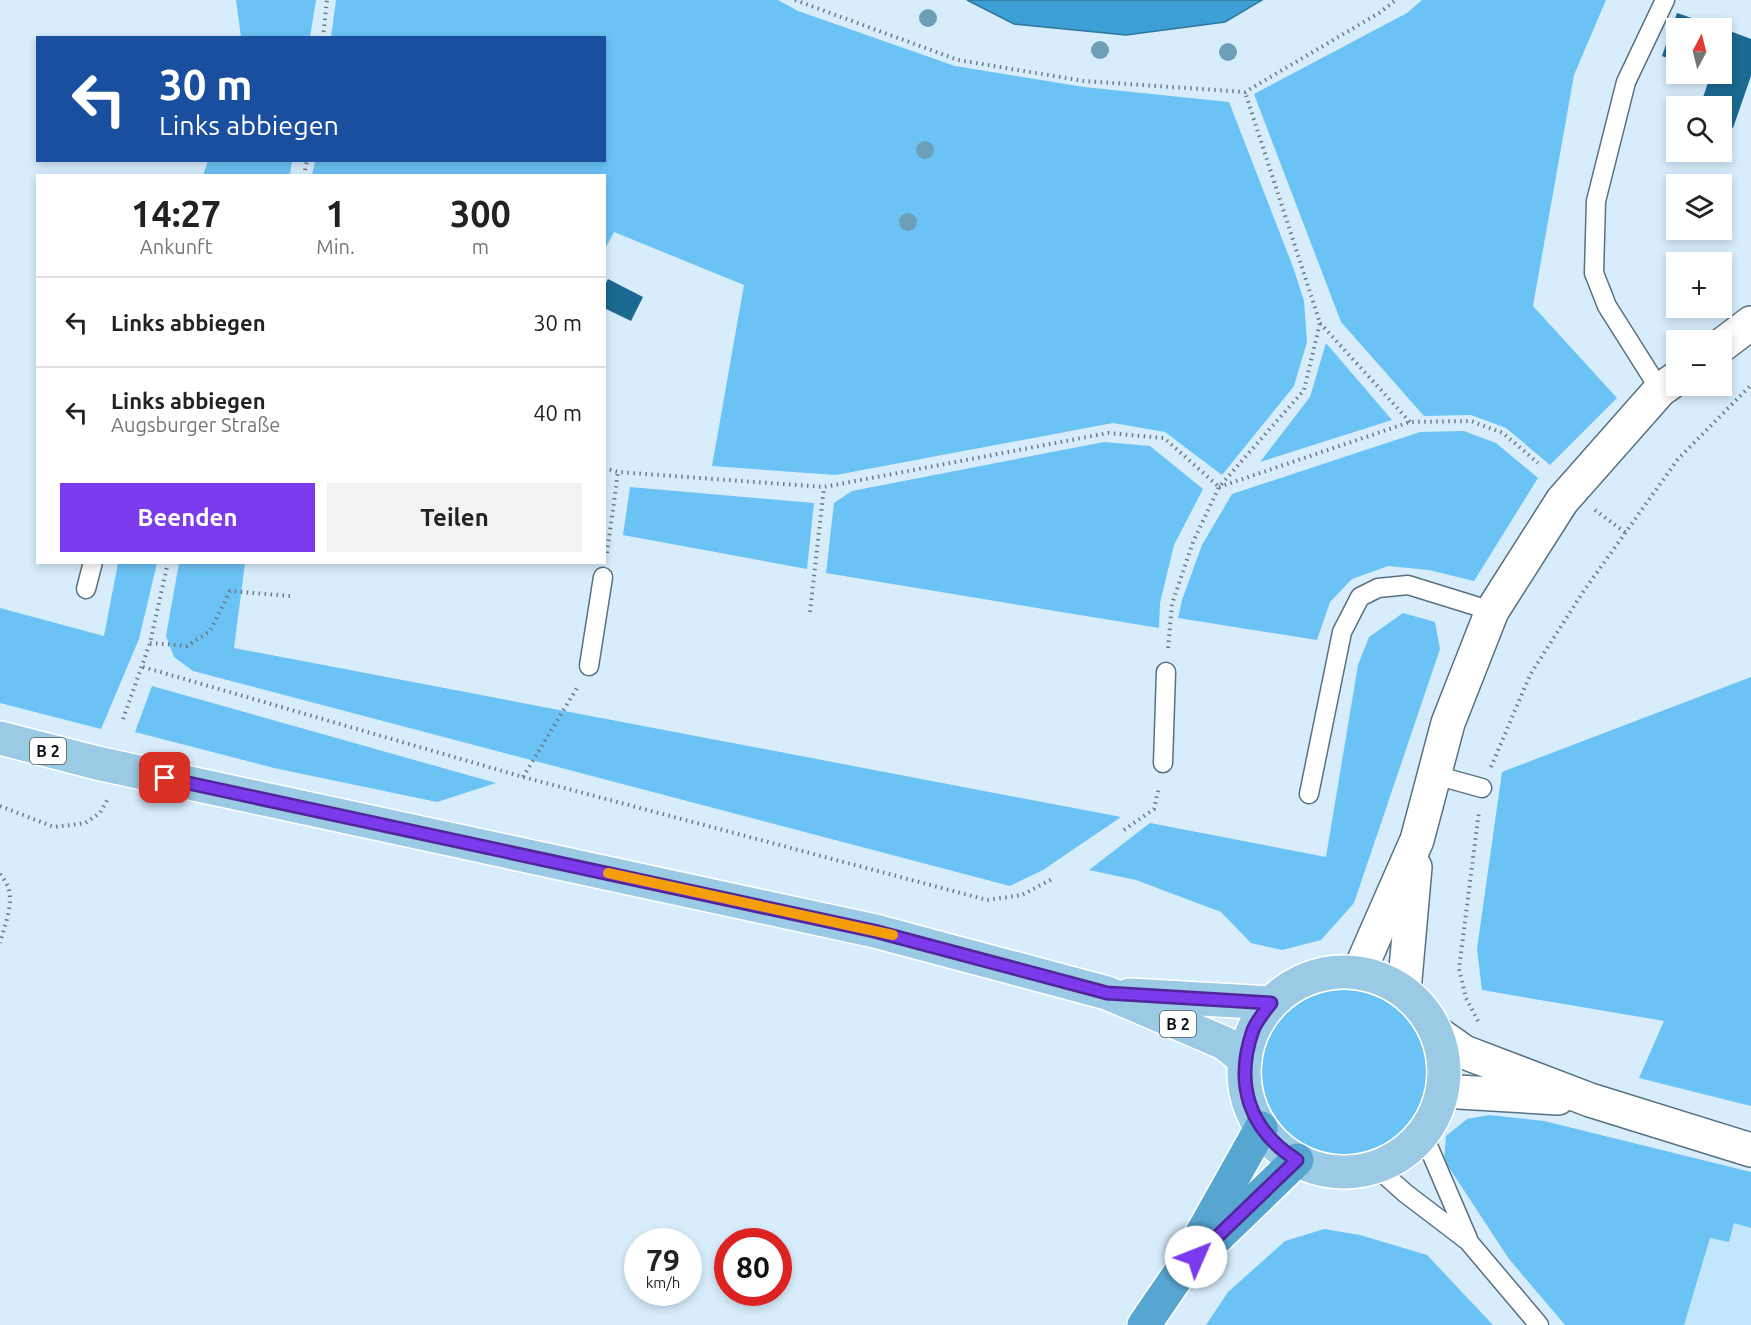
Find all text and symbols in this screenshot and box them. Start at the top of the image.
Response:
north arrow [1666,18,1732,84]
map controls [1666,18,1732,396]
icon: left [60,60,138,138]
text: 30 m [159,61,253,108]
button: search [1666,96,1732,162]
text: Links abbiegen [159,110,339,140]
button: layers [1666,174,1732,240]
text: 14:27 [131,193,221,234]
text: 1 [325,193,346,234]
text: 300 [450,193,511,234]
text: Ankunft [140,235,213,258]
text: Min. [316,235,355,258]
text: m [472,235,489,258]
button: + [1666,252,1732,318]
icon: left [60,306,93,339]
text: Links abbiegen [111,310,266,335]
text: 30 m [533,310,582,335]
button: − [1666,330,1732,396]
text: Links abbiegen [111,388,266,413]
icon: left [60,396,93,429]
text: 40 m [533,400,582,425]
text: Augsburger Straße [111,413,280,436]
button: Beenden [60,483,315,552]
button: Teilen [327,483,582,552]
road number: B 2 [30,738,66,764]
pin [139,752,190,803]
icon: arrive [148,761,181,794]
road number: B 2 [1160,1011,1196,1037]
position arrow [1164,1225,1228,1289]
speed limit sign: 80 [714,1228,792,1306]
text: 79 [646,1243,680,1277]
text: km/h [646,1274,680,1291]

